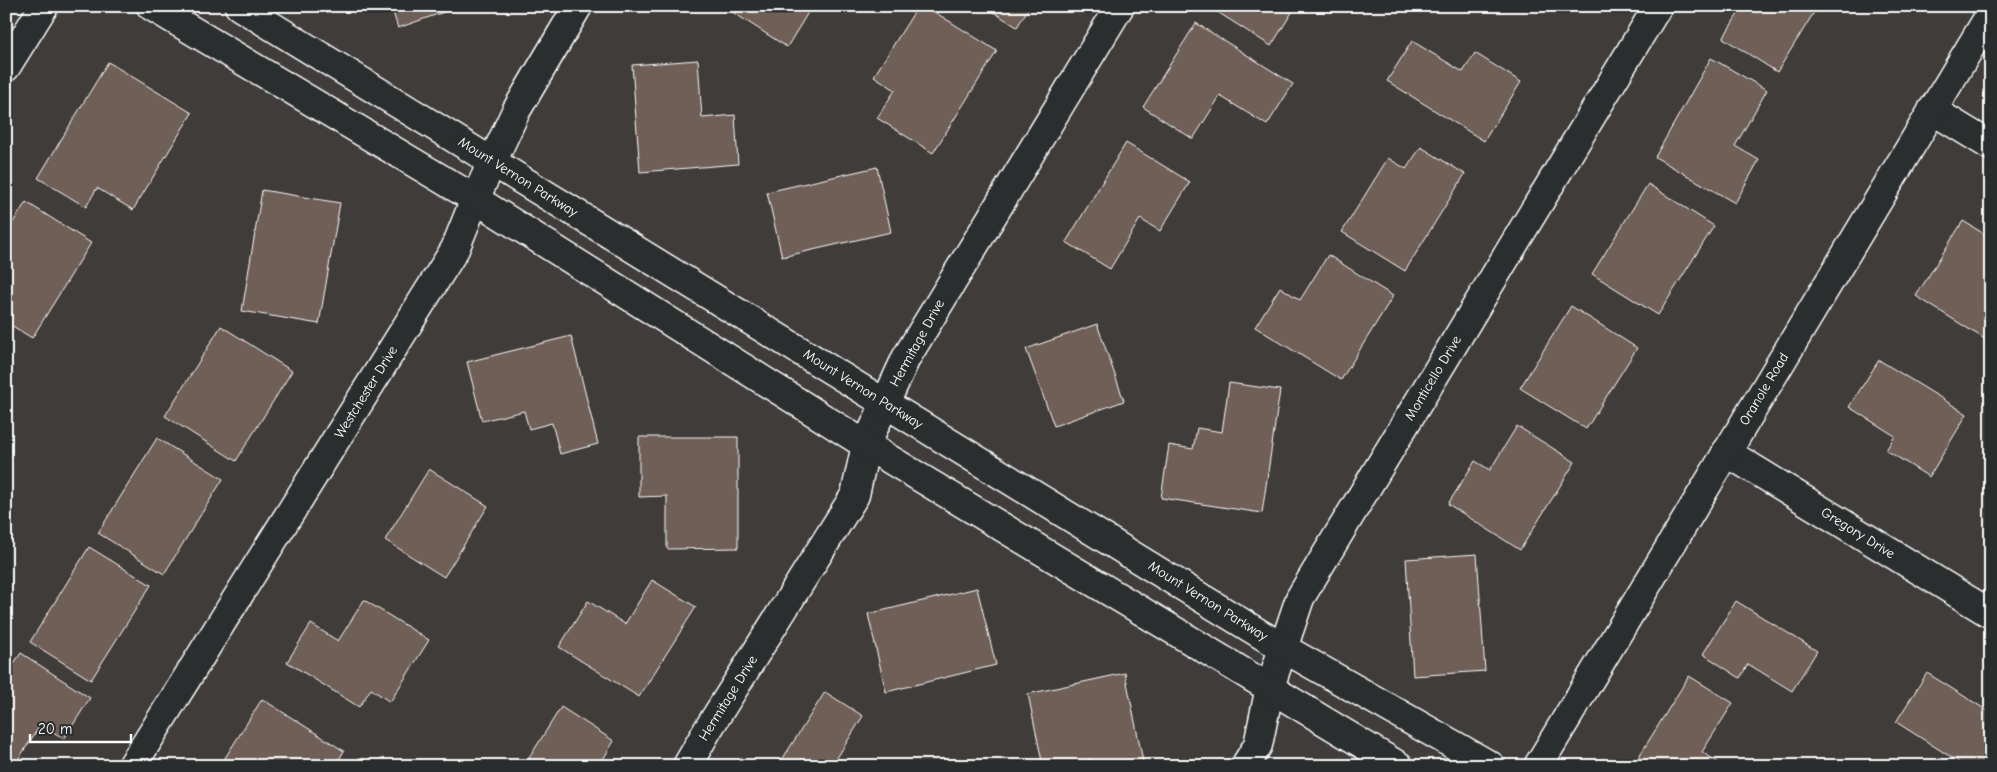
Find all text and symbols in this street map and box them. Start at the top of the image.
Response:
street label: Mount Vernon Parkway [455,133,582,221]
street label: Hermitage Drive [886,296,948,390]
street label: Monticello Drive [1401,332,1465,424]
street label: Westchester Drive [331,343,401,441]
street label: Mount Vernon Parkway [800,345,927,433]
street label: Oranole Road [1736,350,1792,428]
street label: Gregory Drive [1818,504,1898,562]
street label: Mount Vernon Parkway [1145,557,1272,645]
street label: Hermitage Drive [695,652,761,744]
scale bar [30,712,131,744]
text: 20 m [38,720,72,738]

